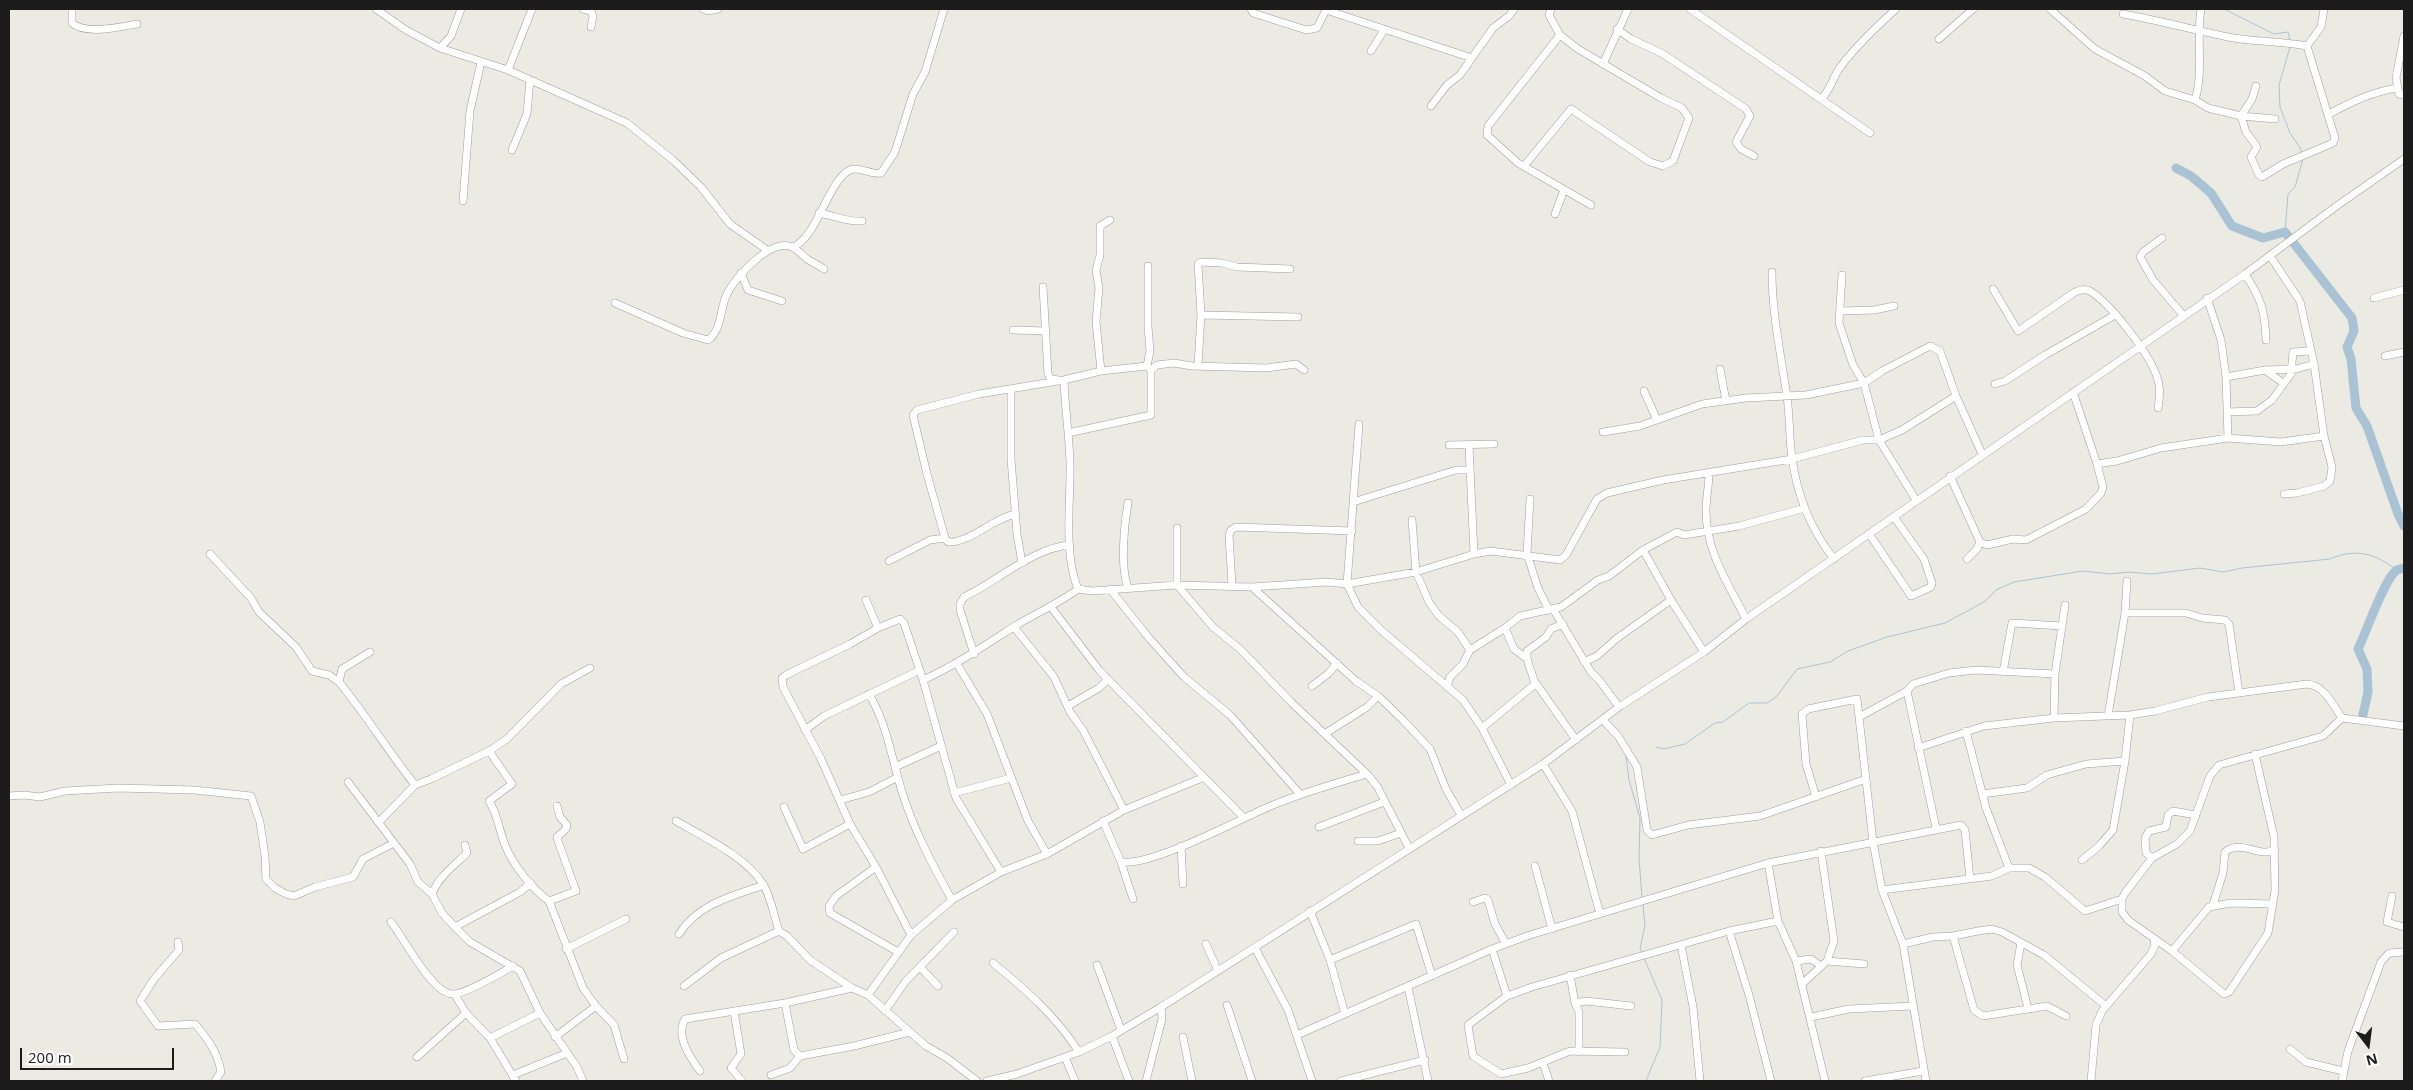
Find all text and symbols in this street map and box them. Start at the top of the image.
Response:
north arrow [2343,1020,2393,1070]
scale bar [22,1038,176,1070]
text: 200 m [28,1047,72,1067]
text: N [2364,1049,2380,1071]

